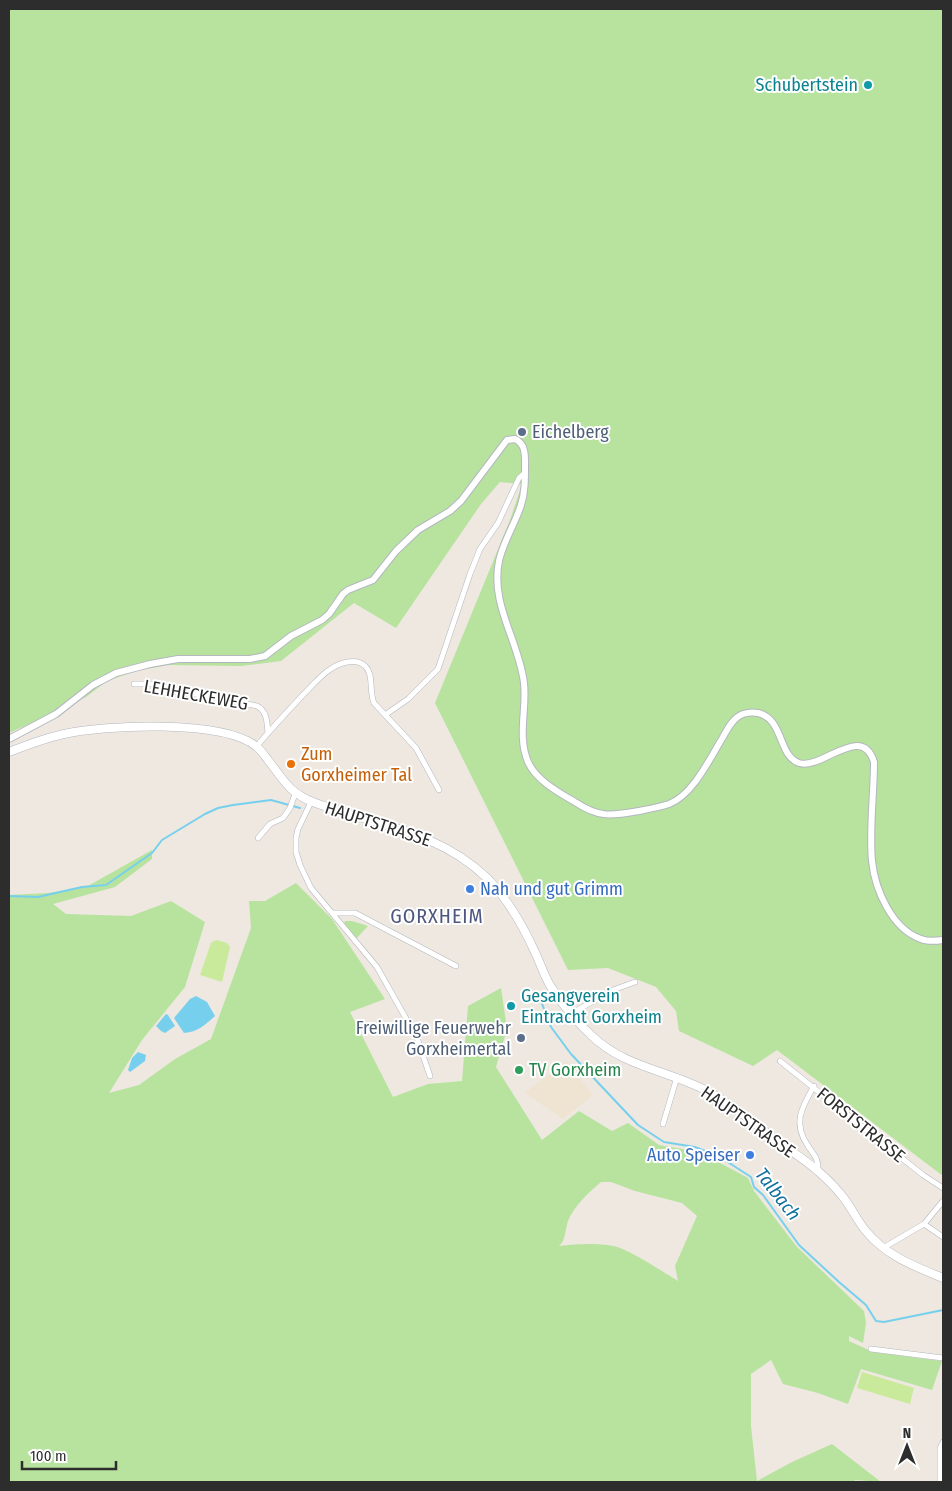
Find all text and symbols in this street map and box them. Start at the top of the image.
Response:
place label: Schubertstein [756,74,858,96]
marker: Schubertstein [862,79,874,91]
place label: Eichelberg [532,421,609,443]
marker: Eichelberg [516,426,528,438]
street label: LEHHECKEWEG [142,675,250,715]
place label: Zum Gorxheimer Tal [301,743,412,786]
marker: Zum Gorxheimer Tal [285,758,297,770]
street label: HAUPTSTRASSE [322,797,434,851]
place label: Nah und gut Grimm [480,878,623,900]
marker: Nah und gut Grimm [464,883,476,895]
district label: GORXHEIM [390,904,484,928]
place label: Gesangverein Eintracht Gorxheim [521,985,662,1028]
marker: Gesangverein Eintracht Gorxheim [505,1000,517,1012]
place label: Freiwillige Feuerwehr Gorxheimertal [356,1017,512,1060]
marker: Freiwillige Feuerwehr Gorxheimertal [515,1032,527,1044]
place label: TV Gorxheim [529,1059,621,1081]
marker: TV Gorxheim [513,1064,525,1076]
street label: HAUPTSTRASSE [697,1081,799,1163]
street label: FORSTSTRASSE [812,1083,910,1167]
place label: Auto Speiser [647,1144,741,1166]
marker: Auto Speiser [744,1149,756,1161]
water label: Talbach [750,1163,806,1225]
north arrow [882,1421,932,1471]
text: N [903,1425,911,1442]
scale bar [22,1438,116,1470]
text: 100 m [30,1447,67,1465]

